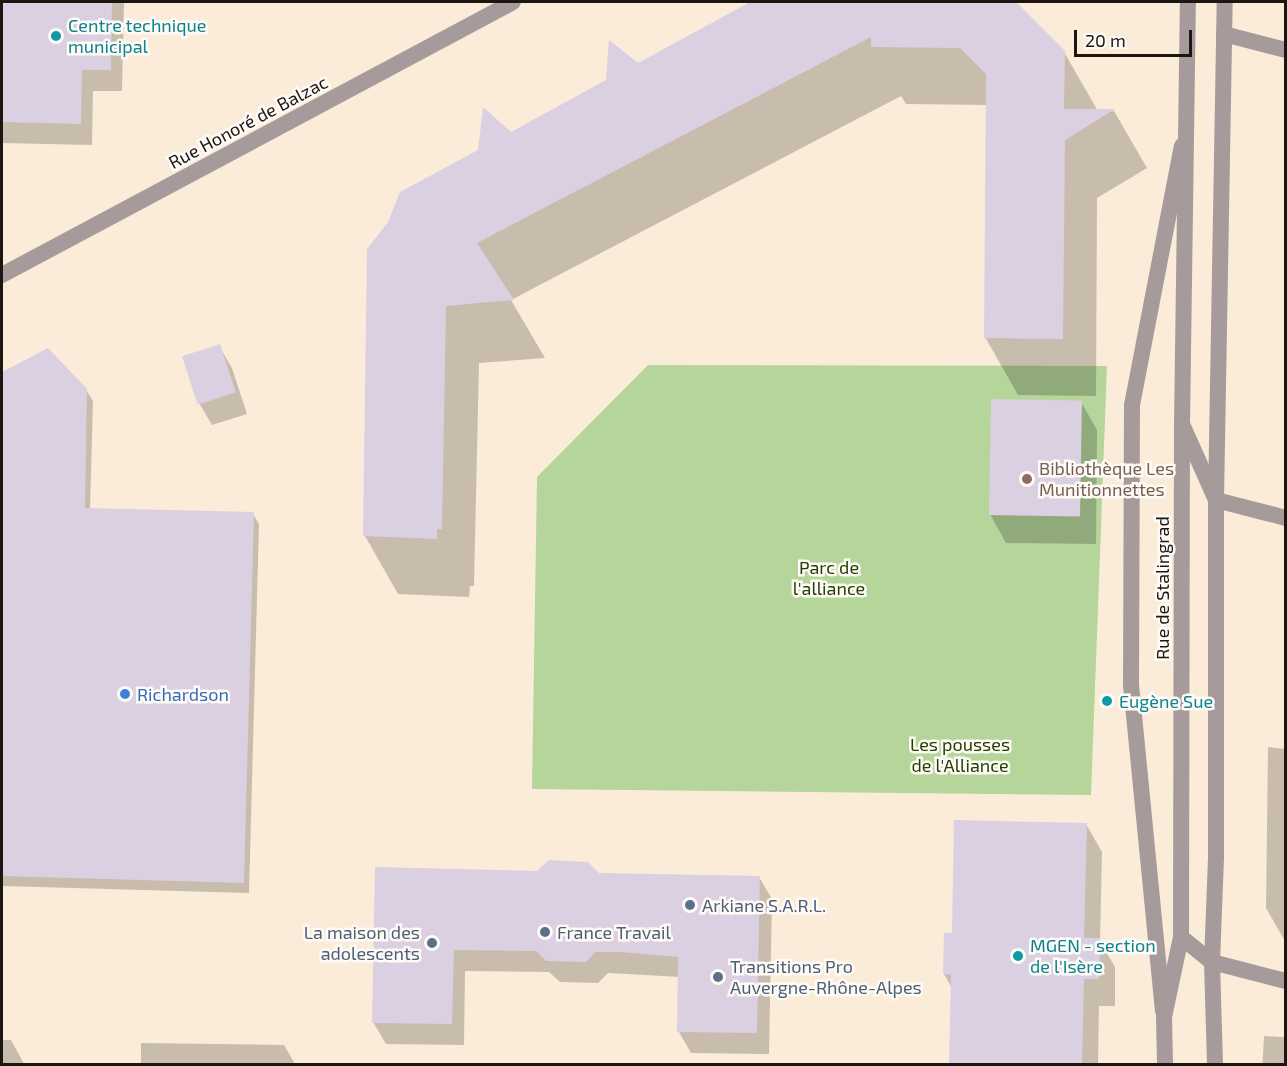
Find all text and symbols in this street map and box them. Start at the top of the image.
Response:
place label: Centre technique municipal [68,15,207,57]
scale bar [1077,18,1196,56]
marker: Centre technique municipal [49,29,63,43]
text: 20 m [1085,29,1126,51]
street label: Rue Honoré de Balzac [165,71,331,173]
place label: Bibliothèque Les Munitionnettes [1039,458,1174,500]
marker: Bibliothèque Les Munitionnettes [1020,472,1034,486]
street label: Rue de Stalingrad [1151,516,1173,660]
park label: Parc de l'alliance [793,557,865,600]
place label: Richardson [137,683,229,705]
marker: Richardson [118,687,132,701]
place label: Eugène Sue [1119,690,1213,712]
marker: Eugène Sue [1100,694,1114,708]
park label: Les pousses de l'Alliance [910,734,1010,777]
place label: Arkiane S.A.R.L. [702,894,826,916]
marker: Arkiane S.A.R.L. [683,898,697,912]
place label: France Travail [557,921,671,943]
place label: La maison des adolescents [304,922,420,964]
marker: France Travail [538,925,552,939]
place label: MGEN - section de l'Isère [1030,935,1156,978]
marker: La maison des adolescents [425,936,439,950]
marker: MGEN - section de l'Isère [1011,949,1025,963]
place label: Transitions Pro Auvergne-Rhône-Alpes [730,956,922,998]
marker: Transitions Pro Auvergne-Rhône-Alpes [711,970,725,984]

